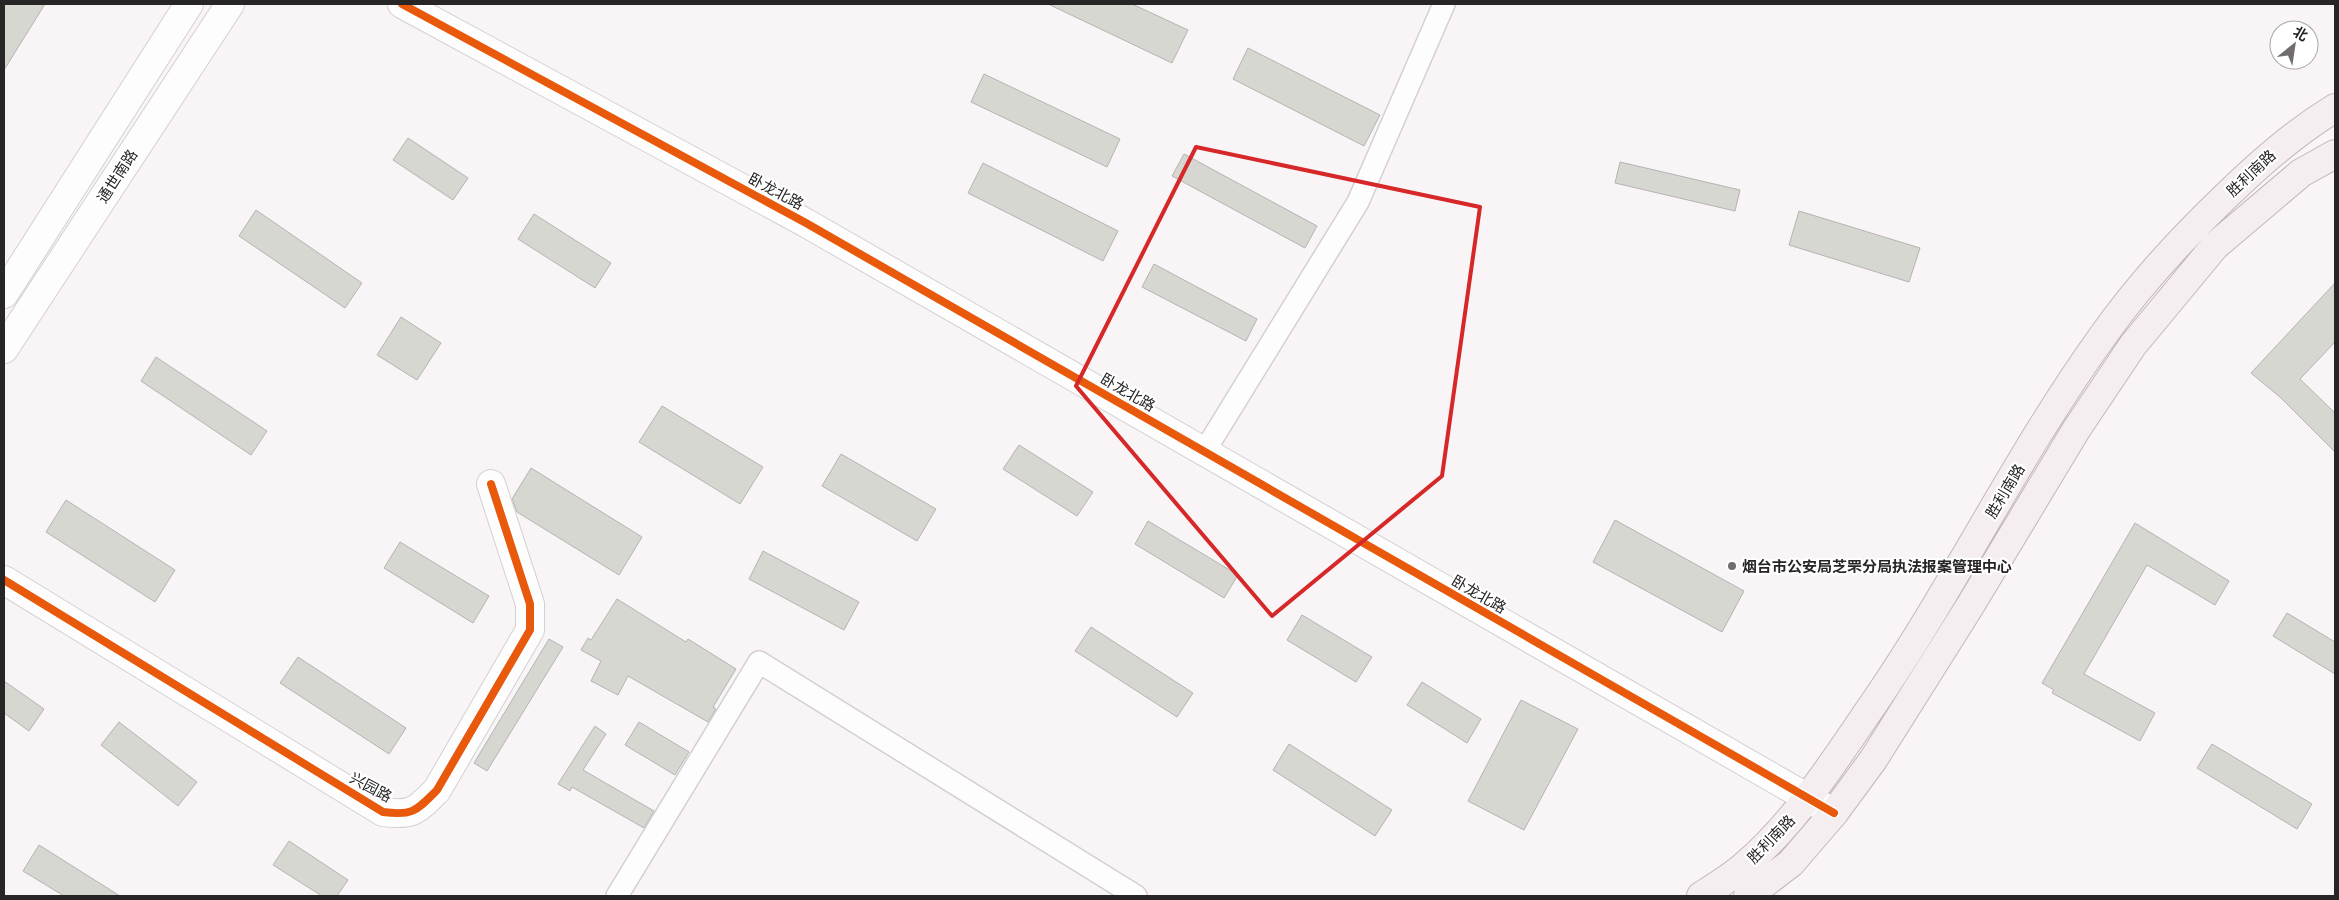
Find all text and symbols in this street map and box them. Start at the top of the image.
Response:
north arrow [2269,20,2319,70]
text: 北 [2290,22,2311,45]
street label: 通世南路 [93,146,141,206]
street label: 胜利南路 [2223,146,2279,200]
street label: 卧龙北路 [745,169,807,213]
street label: 卧龙北路 [1097,369,1159,415]
street label: 胜利南路 [1981,460,2029,522]
place label: 烟台市公安局芝罘分局执法报案管理中心 [1742,557,2012,576]
marker: 烟台市公安局芝罘分局执法报案管理中心 [1726,560,1738,572]
street label: 卧龙北路 [1448,571,1510,617]
street label: 兴园路 [347,768,395,806]
street label: 胜利南路 [1743,811,1799,867]

